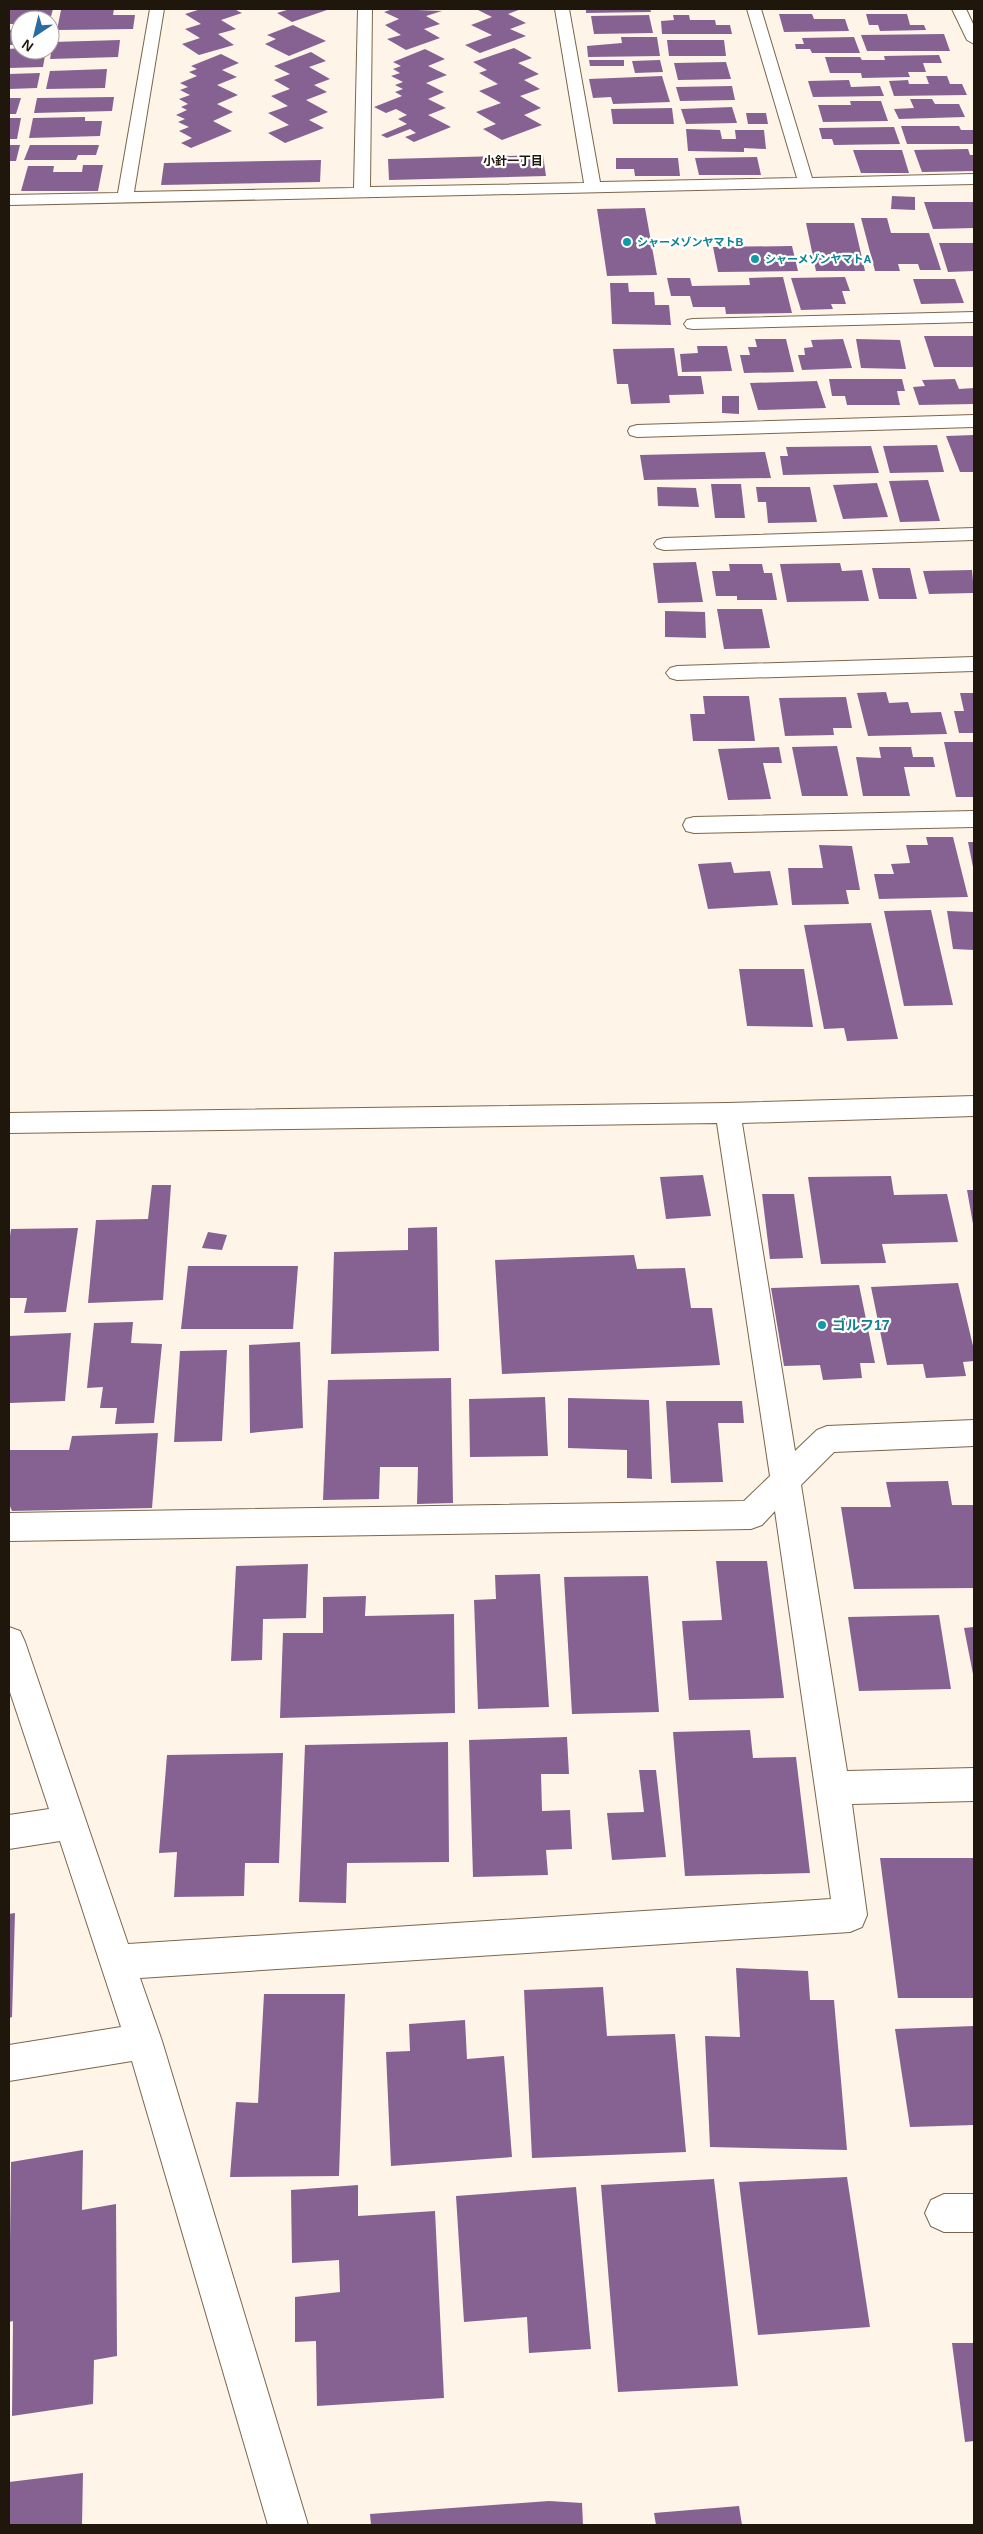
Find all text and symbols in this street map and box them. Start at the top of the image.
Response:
north arrow [10,10,60,60]
text: N [19,36,36,55]
district label: 小針一丁目 [483,154,543,168]
marker: シャーメゾンヤマトB [621,236,633,248]
place label: シャーメゾンヤマトB [637,236,744,248]
marker: シャーメゾンヤマトA [749,253,761,265]
place label: シャーメゾンヤマトA [765,253,872,265]
place label: ゴルフ17 [832,1317,890,1333]
marker: ゴルフ17 [816,1319,828,1331]

